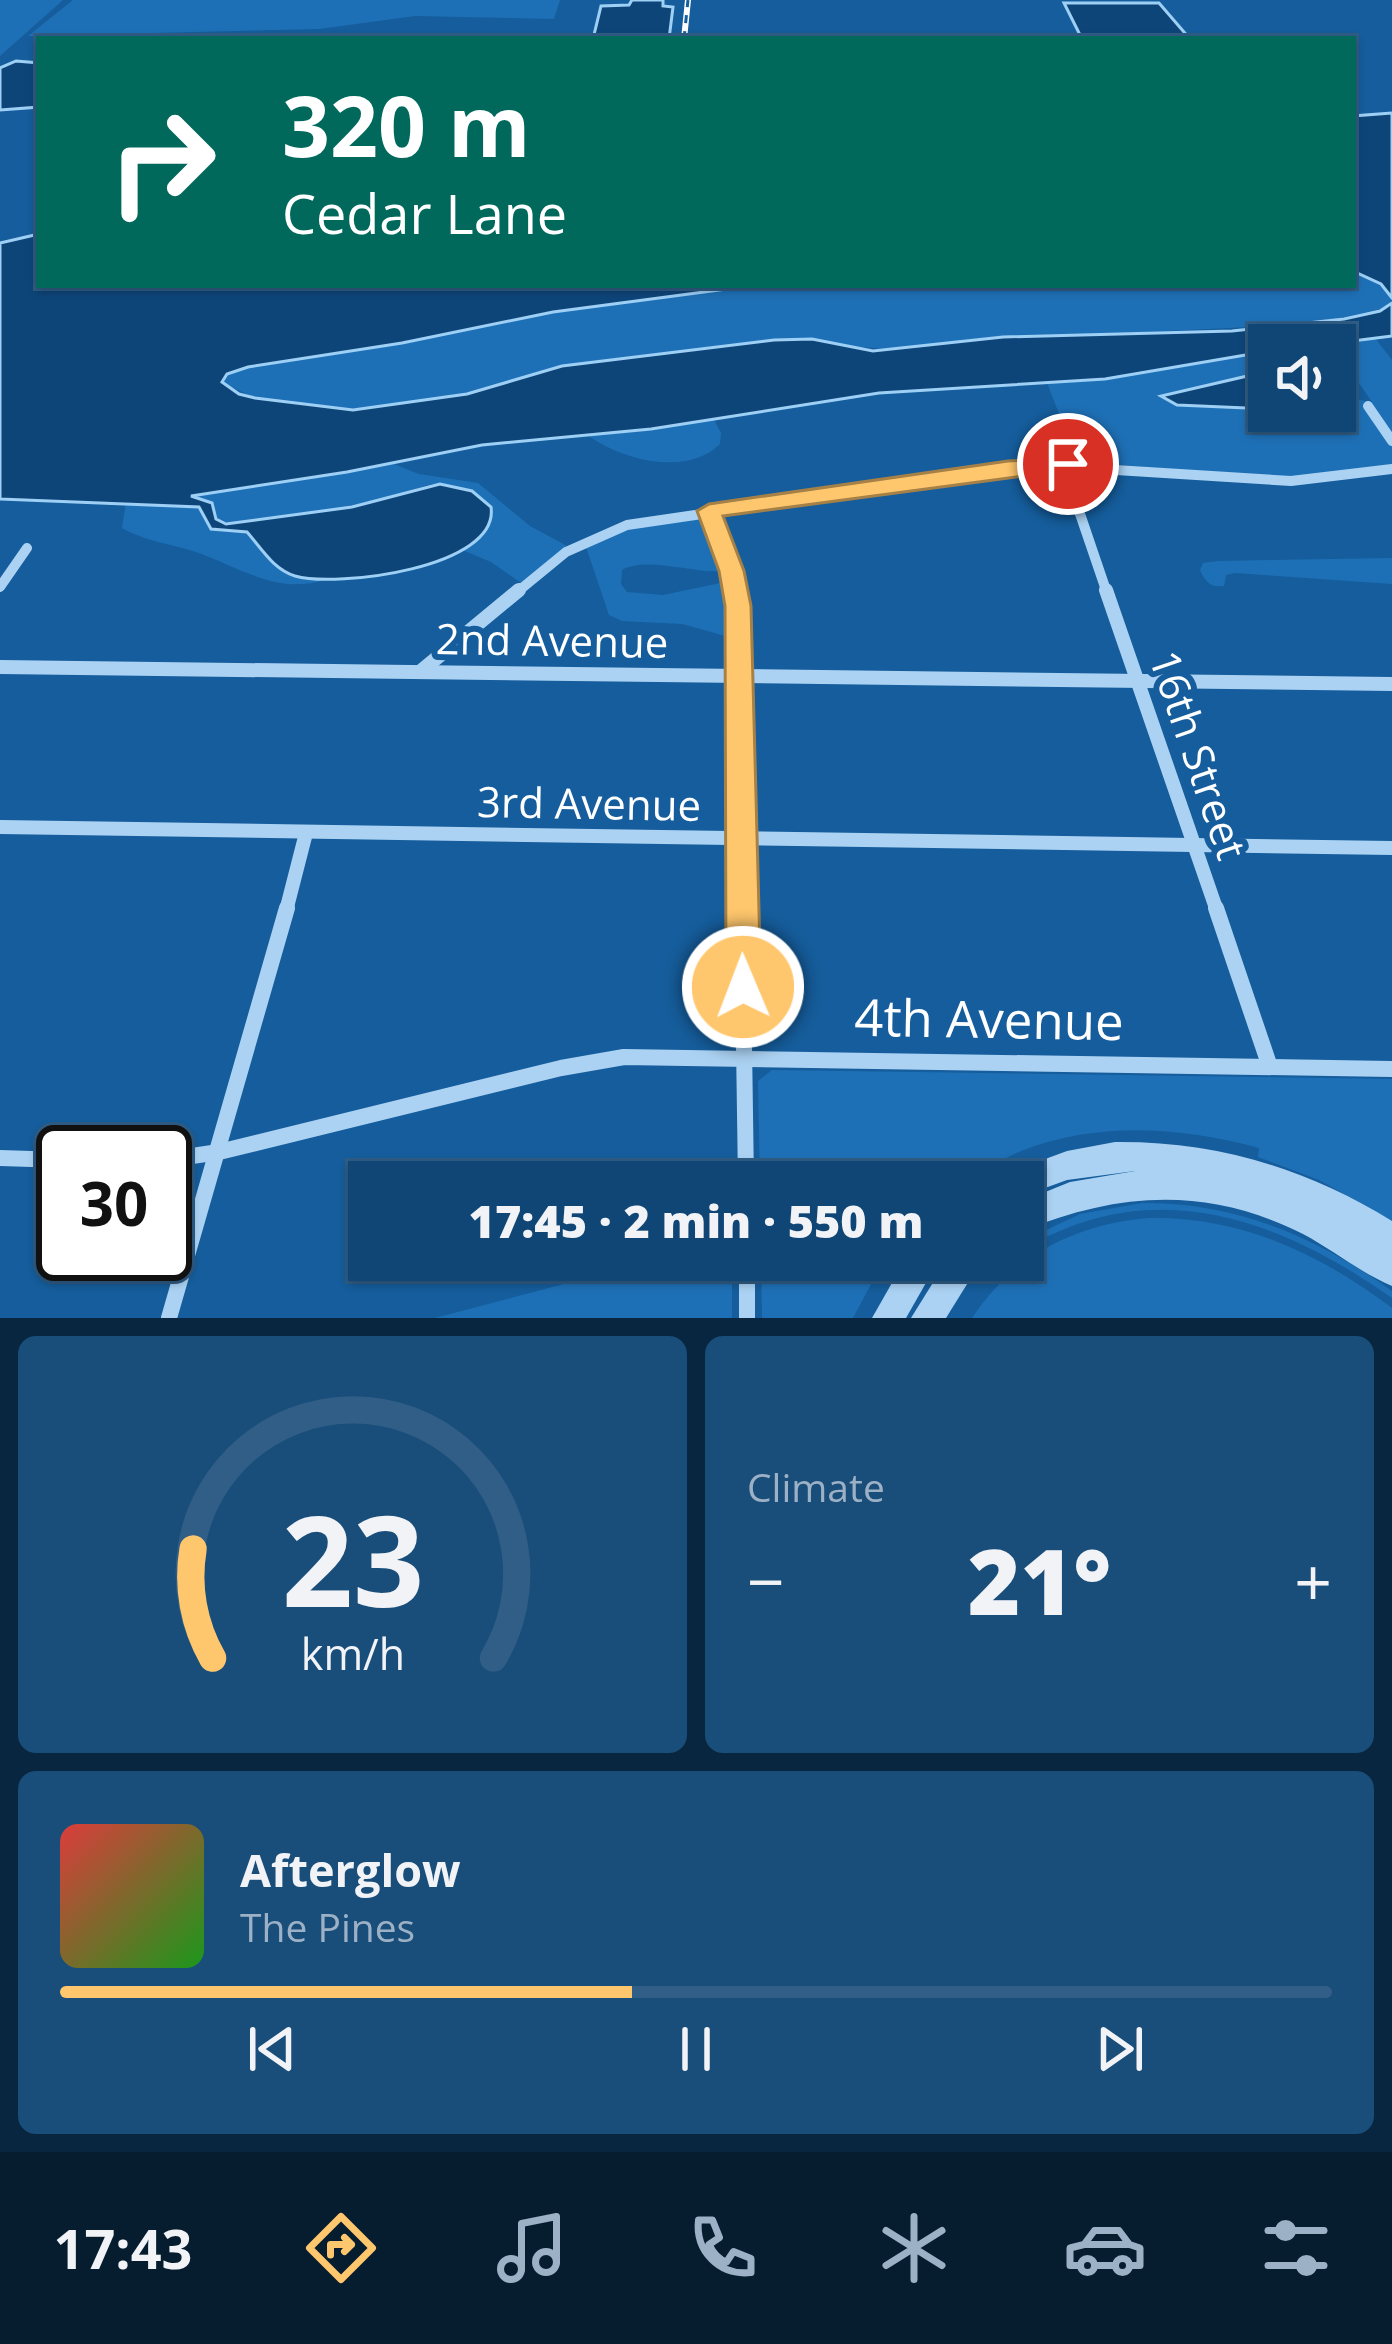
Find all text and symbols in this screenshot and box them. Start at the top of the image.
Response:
text: 320 m [282,67,530,182]
icon: right [84,84,240,240]
text: Cedar Lane [282,176,567,250]
map controls [1248,324,1356,432]
button: sound [1248,324,1356,432]
pin [1017,413,1119,515]
icon: arrive [1035,431,1101,497]
street label: 2nd Avenue [435,609,669,670]
street label: 16th Street [1137,643,1262,866]
street label: 3rd Avenue [477,772,702,833]
position arrow [680,924,806,1050]
street label: 4th Avenue [854,981,1124,1055]
speed limit sign: 30 [36,1125,192,1281]
text: 17:45 · 2 min · 550 m [469,1190,923,1251]
text: Climate [747,1460,885,1513]
text: 23 [281,1474,424,1644]
text: 21° [968,1519,1111,1641]
text: − [747,1535,785,1625]
text: + [1294,1535,1332,1625]
text: km/h [300,1623,405,1682]
text: Afterglow [240,1839,461,1900]
text: The Pines [240,1900,415,1953]
icon: previous [239,2016,305,2082]
icon: pause [663,2016,729,2082]
icon: next [1087,2016,1153,2082]
icon: directions [299,2206,383,2290]
icon: music [490,2206,574,2290]
icon: phone [681,2206,765,2290]
icon: climate [872,2206,956,2290]
icon: car [1063,2206,1147,2290]
icon: filters [1254,2206,1338,2290]
text: 17:43 [54,2211,192,2285]

